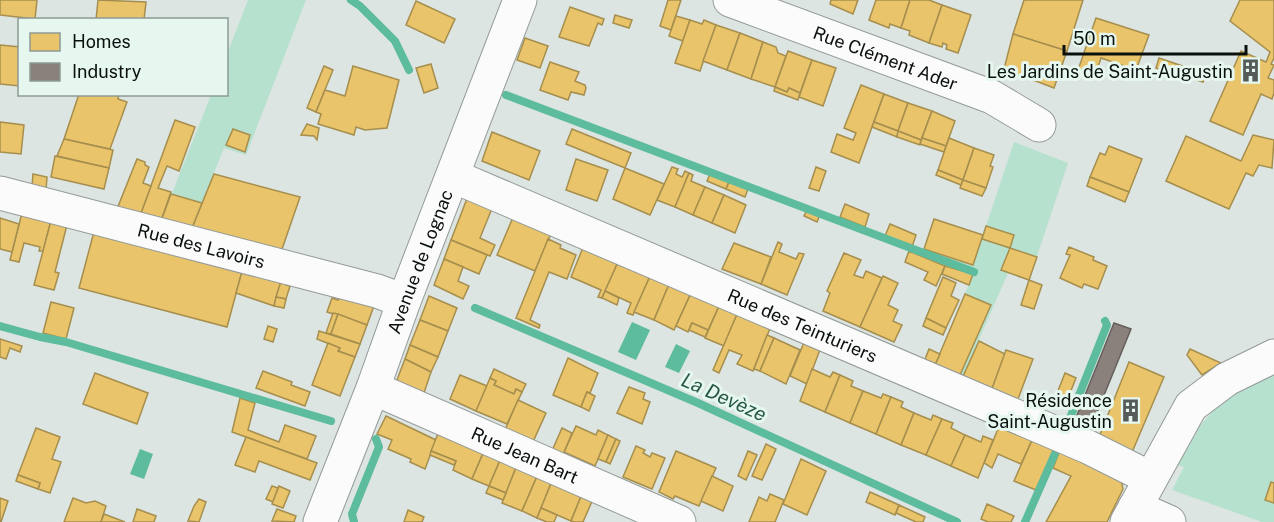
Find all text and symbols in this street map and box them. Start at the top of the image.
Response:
legend [18,18,228,96]
scale bar [1064,18,1246,56]
street label: Rue Clément Ader [811,21,961,94]
text: 50 m [1073,28,1116,49]
text: Homes [72,31,131,52]
building icon: Les Jardins de Saint-Augustin [1238,58,1264,84]
text: Industry [72,61,142,82]
place label: Les Jardins de Saint-Augustin [987,61,1233,82]
street label: Avenue de Lognac [383,186,457,336]
street label: Rue des Lavoirs [135,219,267,272]
street label: Rue des Teinturiers [725,284,880,366]
water label: La Devèze [678,368,770,426]
place label: Résidence Saint-Augustin [987,390,1112,432]
building icon: Résidence Saint-Augustin [1117,397,1143,423]
street label: Rue Jean Bart [468,422,582,487]

